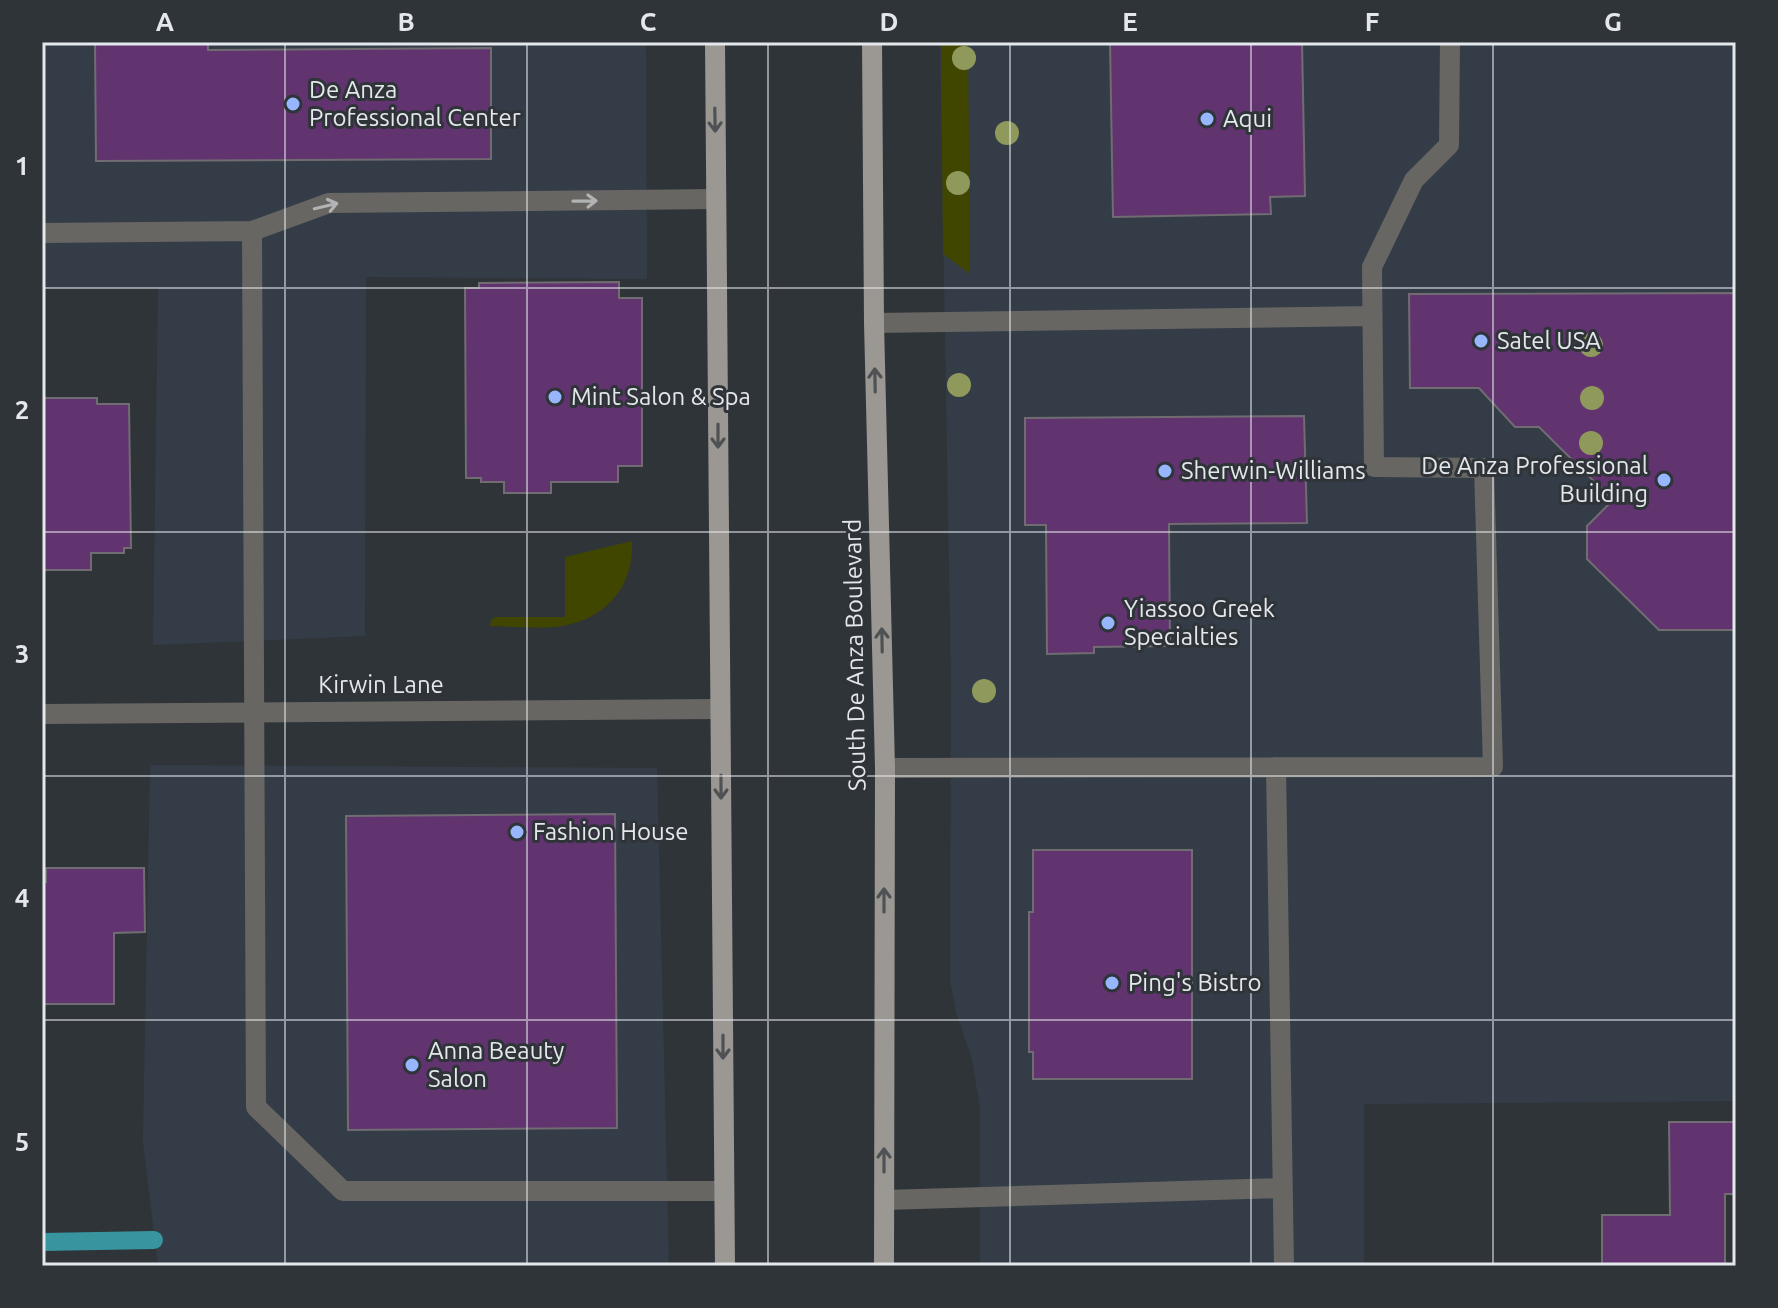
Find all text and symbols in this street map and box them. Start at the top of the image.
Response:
text: A [156,7,175,36]
text: B [397,7,415,36]
text: C [640,7,657,36]
text: D [880,7,898,36]
text: E [1122,7,1138,36]
text: F [1365,7,1379,36]
text: G [1604,7,1622,36]
place label: De Anza Professional Center [309,76,521,131]
marker: De Anza Professional Center [284,95,302,113]
place label: Aqui [1223,105,1272,132]
one-way arrow [707,106,723,133]
marker: Aqui [1198,110,1216,128]
text: 1 [15,151,29,180]
one-way arrow [571,193,598,208]
one-way arrow [312,198,338,213]
place label: Satel USA [1497,327,1601,354]
marker: Satel USA [1472,332,1490,350]
one-way arrow [868,367,883,394]
place label: Mint Salon & Spa [571,383,751,410]
marker: Mint Salon & Spa [546,388,564,406]
text: 2 [15,395,29,424]
one-way arrow [710,422,726,449]
place label: De Anza Professional Building [1421,452,1648,507]
place label: Sherwin-Williams [1181,457,1366,484]
marker: Sherwin-Williams [1156,462,1174,480]
marker: De Anza Professional Building [1655,471,1673,489]
street label: South De Anza Boulevard [839,519,870,791]
place label: Yiassoo Greek Specialties [1124,595,1275,650]
marker: Yiassoo Greek Specialties [1099,614,1117,632]
one-way arrow [874,627,889,654]
text: 3 [15,639,29,668]
street label: Kirwin Lane [318,671,444,698]
one-way arrow [713,773,729,800]
place label: Fashion House [533,818,688,845]
marker: Fashion House [508,823,526,841]
text: 4 [15,883,29,912]
one-way arrow [876,887,892,914]
place label: Ping's Bistro [1128,969,1261,996]
marker: Ping's Bistro [1103,974,1121,992]
one-way arrow [715,1033,731,1060]
place label: Anna Beauty Salon [428,1037,565,1092]
marker: Anna Beauty Salon [403,1056,421,1074]
text: 5 [15,1127,29,1156]
one-way arrow [876,1147,892,1174]

